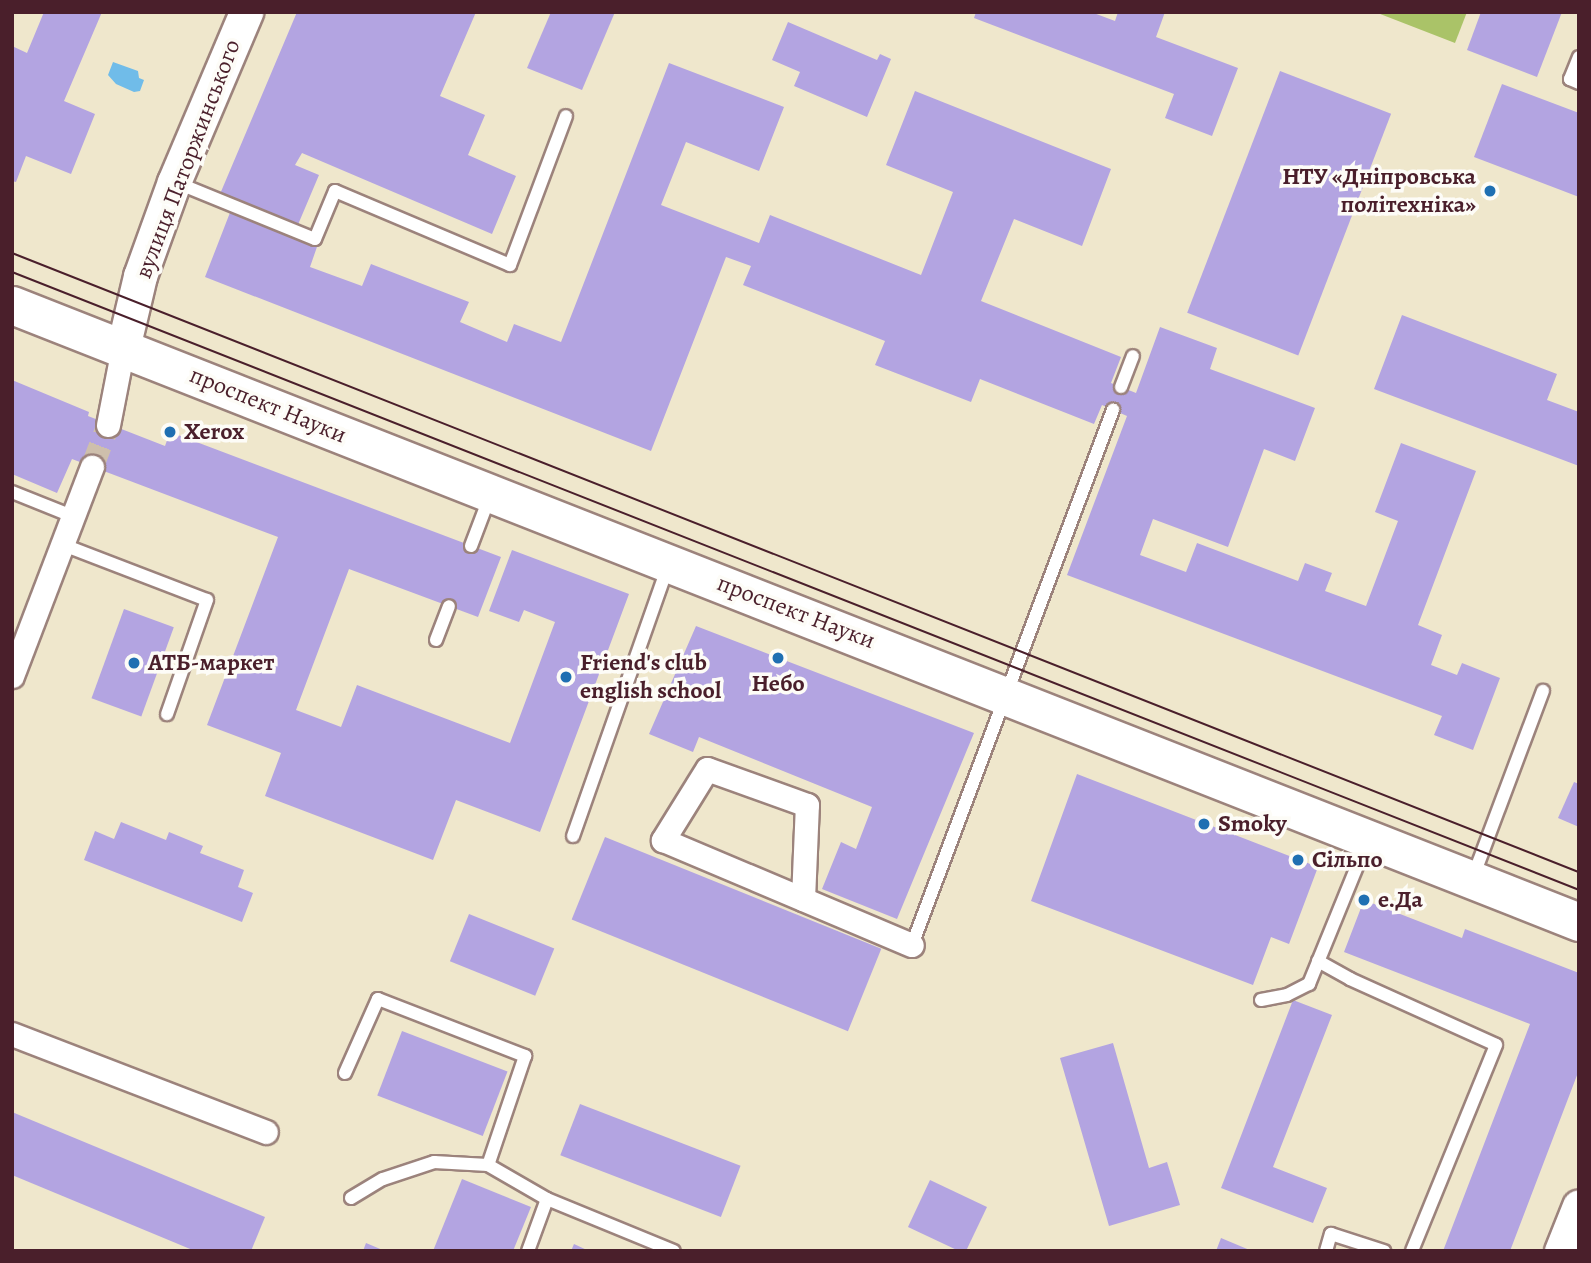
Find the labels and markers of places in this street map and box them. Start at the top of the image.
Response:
place label: НТУ «Дніпровська політехніка» [1282,163,1476,219]
marker: НТУ «Дніпровська політехніка» [1482,183,1498,199]
place label: Xerox [184,418,244,446]
marker: Xerox [162,424,178,440]
place label: АТБ-маркет [148,649,274,677]
place label: Friend's club english school [580,649,721,705]
marker: Небо [770,650,786,666]
marker: АТБ-маркет [126,655,142,671]
marker: Friend's club english school [558,669,574,685]
place label: Небо [751,670,805,698]
place label: Smoky [1218,810,1287,838]
marker: Smoky [1196,816,1212,832]
place label: Сільпо [1312,846,1383,874]
marker: Сільпо [1290,852,1306,868]
place label: е.Да [1378,886,1423,914]
marker: е.Да [1356,892,1372,908]

